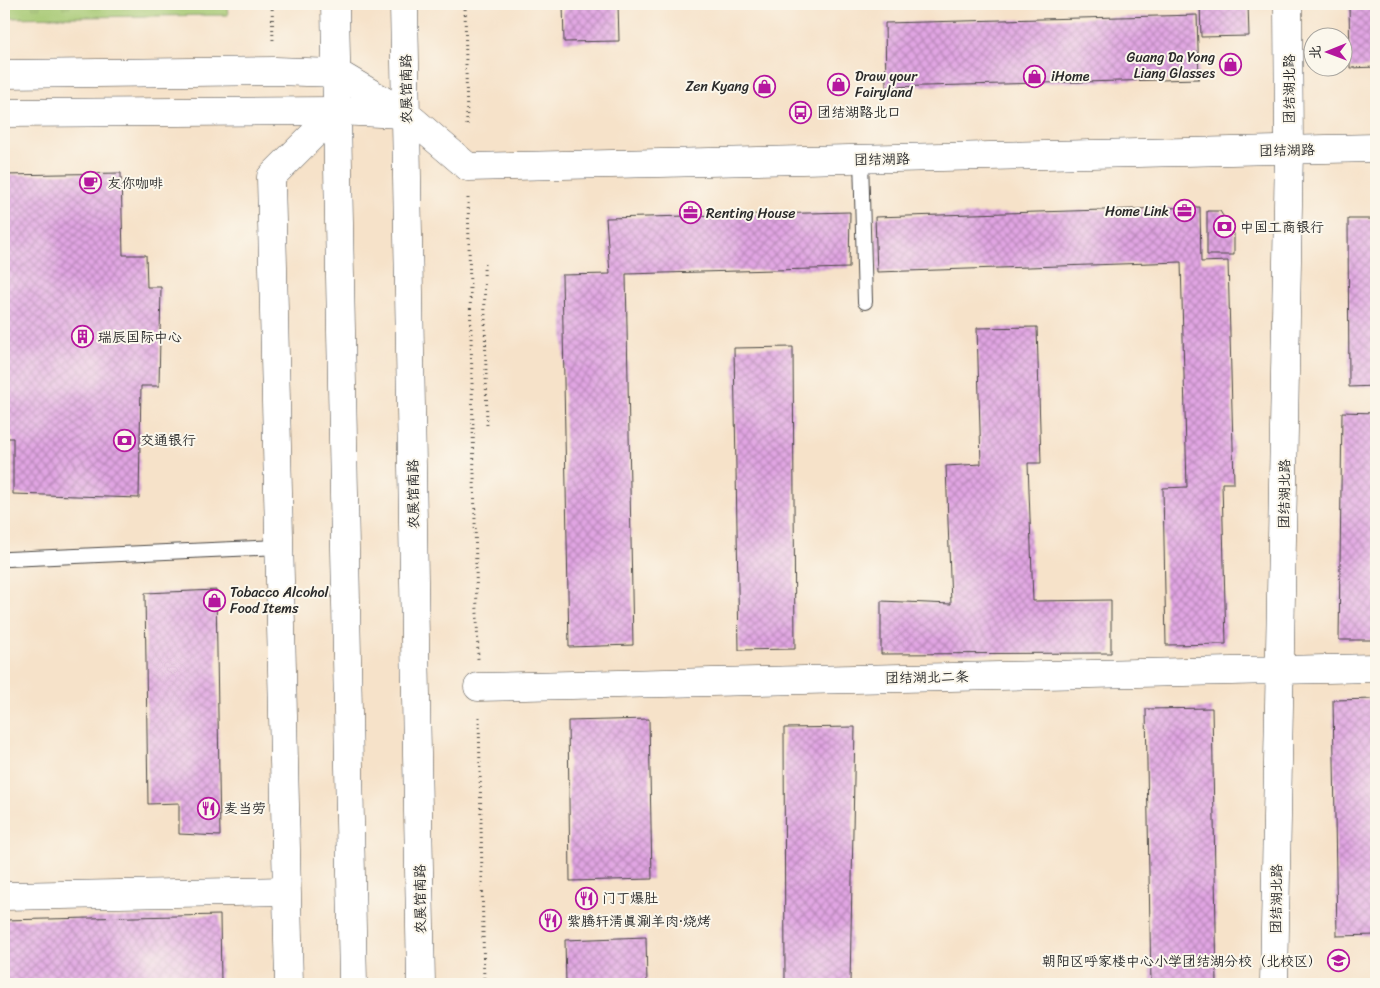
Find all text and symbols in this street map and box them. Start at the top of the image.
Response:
north arrow [1302,28,1352,78]
place label: Guang Da Yong Liang Glasses [1126,45,1215,86]
text: 北 [1303,45,1328,59]
shop icon: Guang Da Yong Liang Glasses [1219,53,1243,77]
street label: 农展馆南路 [393,54,420,124]
street label: 团结湖北路 [1277,54,1302,124]
place label: Draw your Fairyland [855,64,918,105]
shop icon: iHome [1023,64,1047,88]
place label: iHome [1051,64,1090,89]
shop icon: Draw your Fairyland [827,72,851,96]
place label: Zen Kyang [686,74,749,99]
shop icon: Zen Kyang [753,74,777,98]
bus stop icon: 团结湖路北口 [789,100,813,124]
place label: 团结湖路北口 [817,100,901,125]
street label: 团结湖路 [1259,138,1315,163]
street label: 团结湖路 [854,147,910,172]
cafe icon: 友你咖啡 [79,171,103,195]
place label: 友你咖啡 [107,171,163,196]
place label: Home Link [1105,199,1169,224]
office icon: Home Link [1173,199,1197,223]
office icon: Renting House [678,201,702,225]
place label: Renting House [706,201,796,226]
bank icon: 中国工商银行 [1212,215,1236,239]
place label: 中国工商银行 [1240,215,1324,240]
building icon: 瑞辰国际中心 [70,325,94,349]
place label: 瑞辰国际中心 [97,325,182,350]
bank icon: 交通银行 [112,428,136,452]
place label: 交通银行 [140,428,196,453]
street label: 农展馆南路 [400,459,427,529]
street label: 团结湖北路 [1271,459,1298,529]
place label: Tobacco Alcohol Food Items [230,580,330,621]
shop icon: Tobacco Alcohol Food Items [202,588,226,612]
street label: 团结湖北二条 [885,664,969,691]
restaurant icon: 麦当劳 [196,796,220,820]
place label: 麦当劳 [224,796,266,821]
street label: 农展馆南路 [407,864,434,934]
street label: 团结湖北路 [1263,864,1290,934]
restaurant icon: 门丁爆肚 [574,886,598,910]
place label: 门丁爆肚 [602,886,659,911]
restaurant icon: 紫腾轩清真涮羊肉·烧烤 [539,909,563,933]
place label: 紫腾轩清真涮羊肉·烧烤 [567,909,711,934]
place label: 朝阳区呼家楼中心小学团结湖分校（北校区） [1042,949,1322,974]
school or university icon: 朝阳区呼家楼中心小学团结湖分校（北校区） [1326,949,1350,973]

